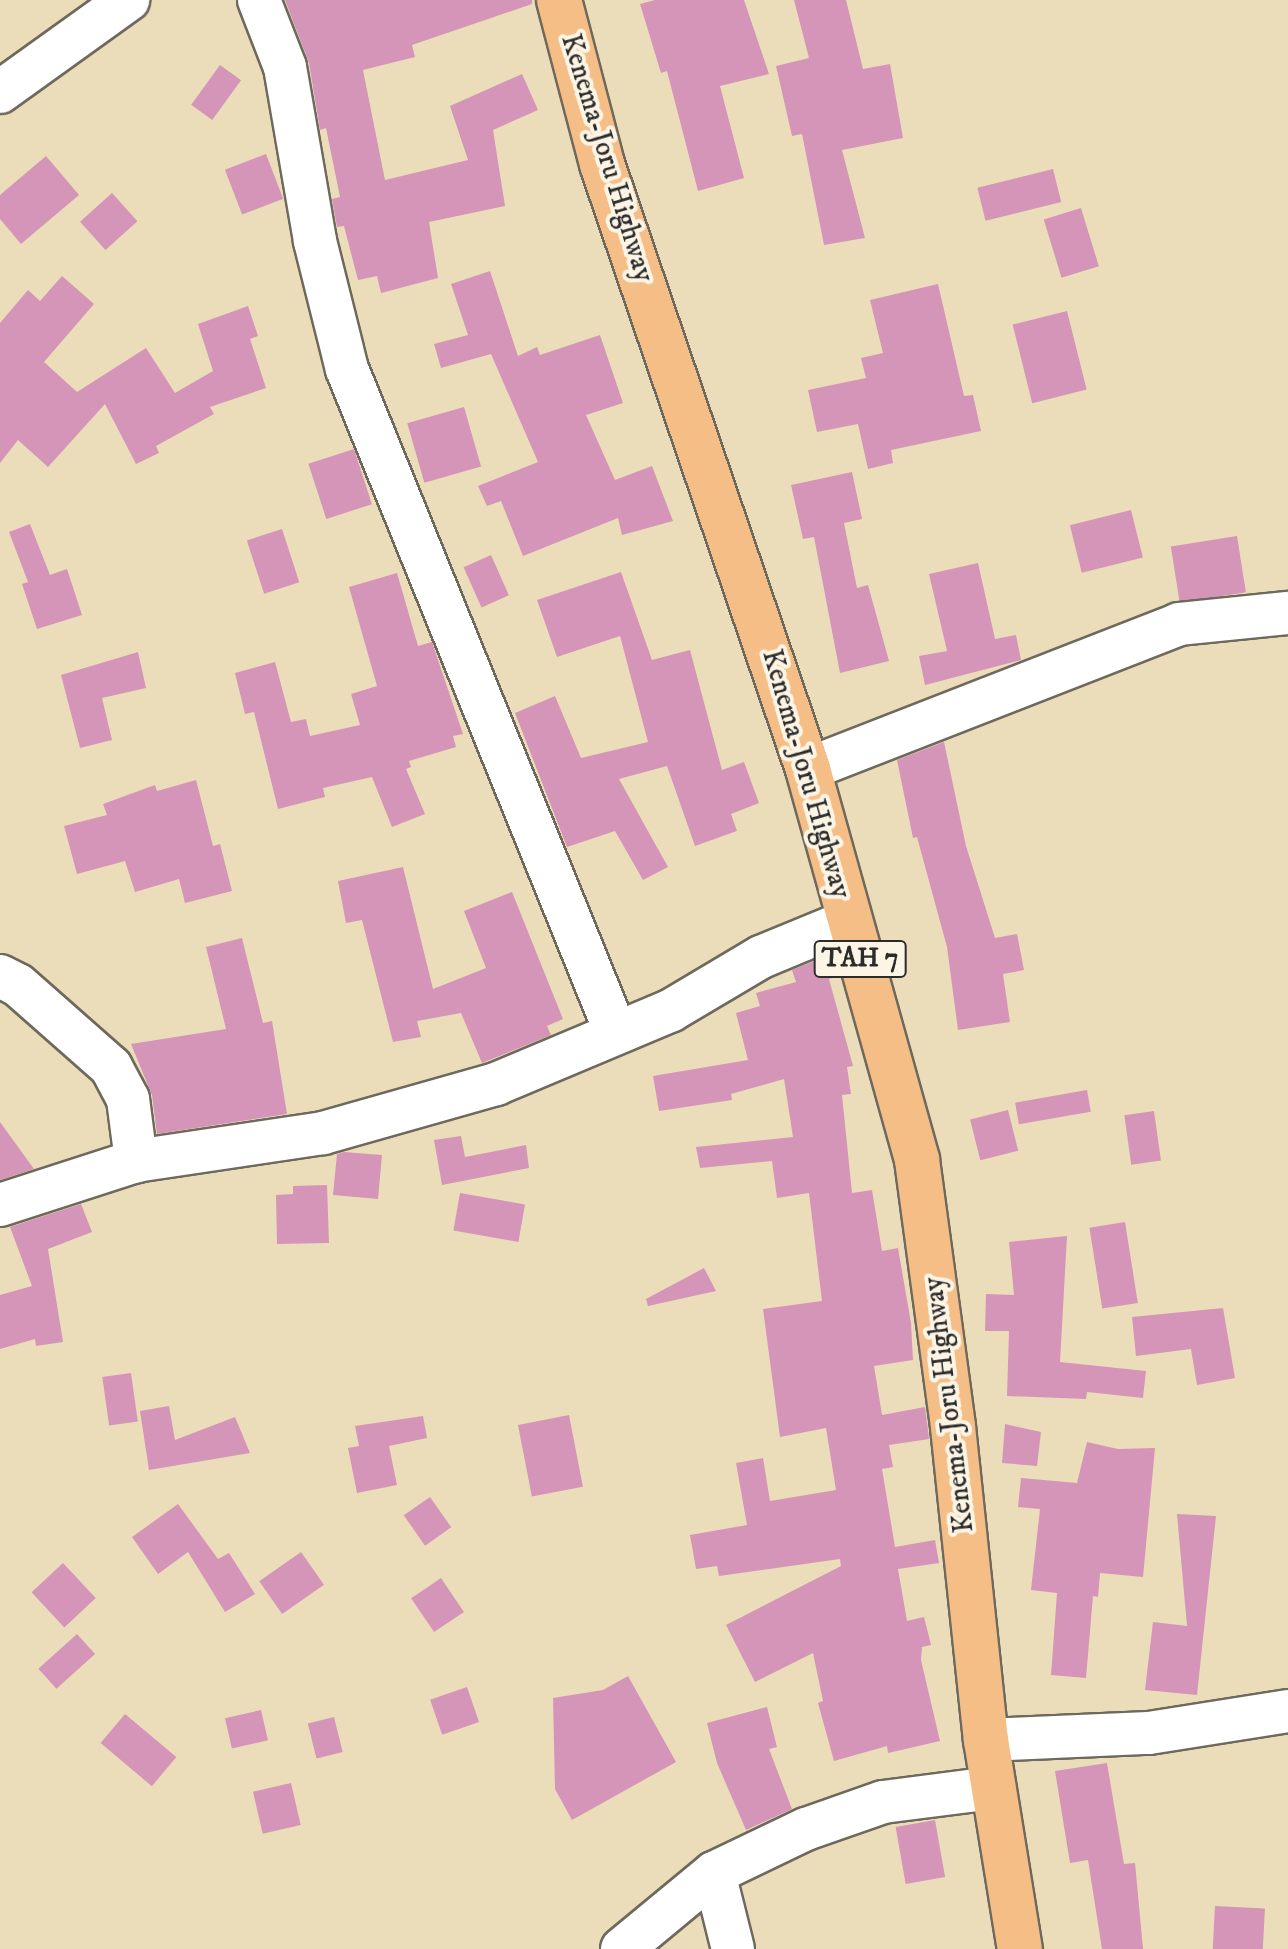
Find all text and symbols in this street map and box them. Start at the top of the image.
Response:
street label: Kenema-Joru Highway [553,30,661,286]
street label: Kenema-Joru Highway [754,646,858,902]
road number: TAH 7 [812,937,908,981]
street label: Kenema-Joru Highway [917,1275,981,1535]

